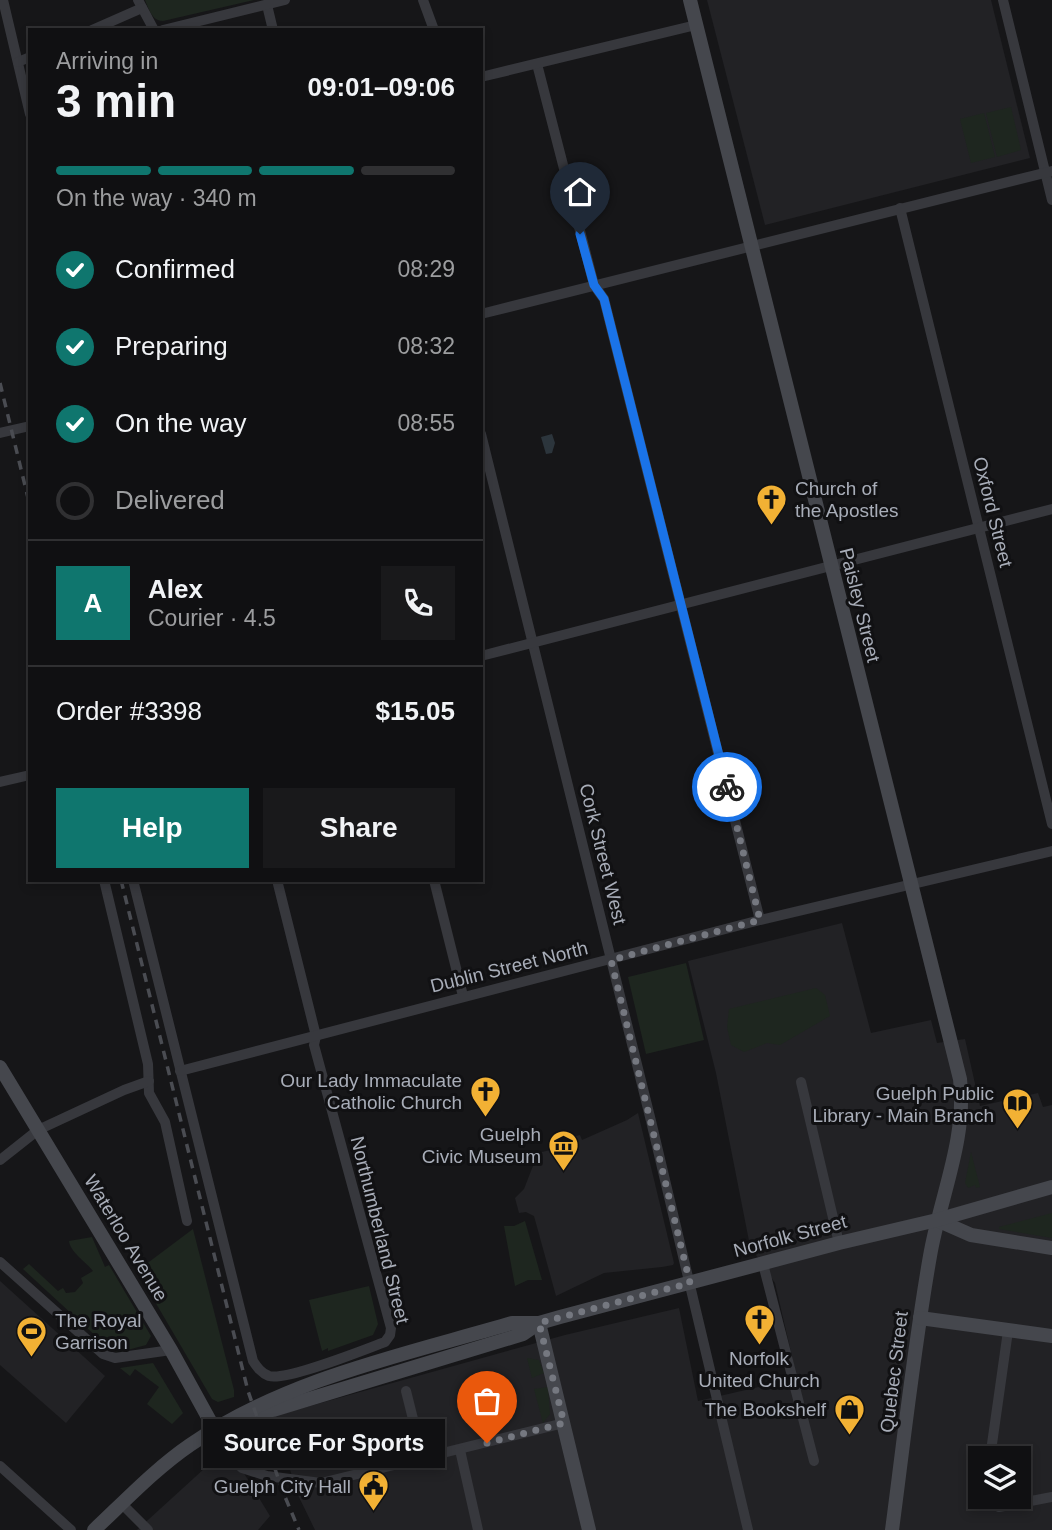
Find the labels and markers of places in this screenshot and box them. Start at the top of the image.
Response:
pin [550,162,610,234]
place label: Church of the Apostles [795,478,899,521]
church icon: Church of the Apostles [755,482,789,526]
place label: Our Lady Immaculate Catholic Church [280,1070,462,1113]
church icon: Our Lady Immaculate Catholic Church [468,1074,502,1118]
place label: Guelph Public Library - Main Branch [812,1083,994,1126]
library icon: Guelph Public Library - Main Branch [1000,1087,1034,1131]
place label: Guelph Civic Museum [422,1124,541,1167]
museum icon: Guelph Civic Museum [547,1128,581,1172]
church icon: Norfolk United Church [742,1302,776,1346]
place label: The Royal Garrison [55,1310,142,1353]
sports icon: The Royal Garrison [15,1314,49,1358]
place label: Norfolk United Church [698,1348,820,1391]
pin [457,1371,517,1443]
shop icon: The Bookshelf [832,1392,866,1436]
place label: The Bookshelf [705,1399,827,1420]
callout: Source For Sports [204,1418,445,1468]
public building icon: Guelph City Hall [357,1469,391,1513]
place label: Guelph City Hall [214,1476,351,1497]

